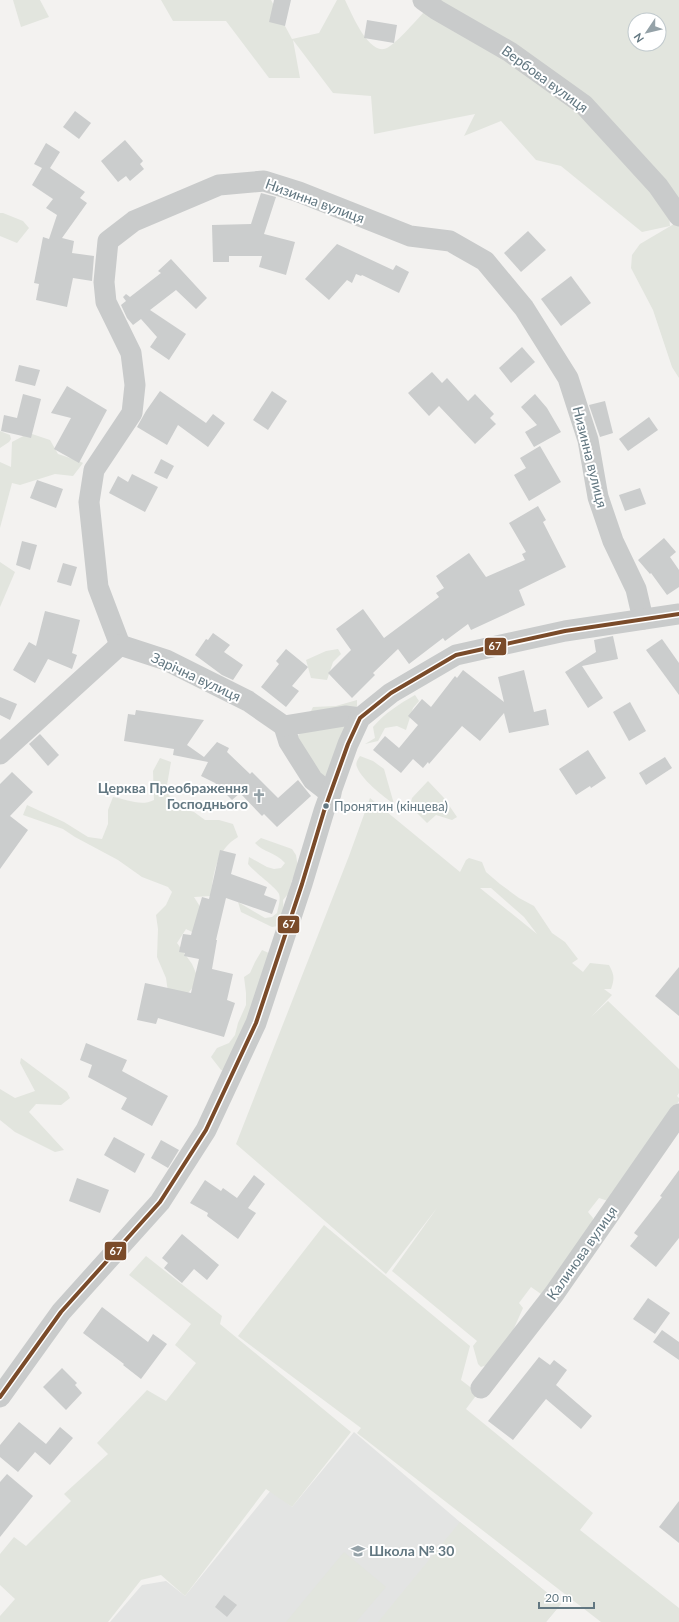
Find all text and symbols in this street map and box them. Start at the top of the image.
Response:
north arrow [627,12,667,52]
text: N [631,31,646,45]
street label: Вербова вулиця [499,42,592,116]
street label: Низинна вулиця [263,175,367,226]
street label: Низинна вулиця [570,404,611,510]
line badge: 67 [484,637,507,656]
text: 67 [489,639,501,652]
street label: Зарічна вулиця [149,648,244,705]
place label: Церква Преображення Господнього [98,779,248,812]
church icon: Церква Преображення Господнього [251,788,267,804]
place label: Пронятин (кінцева) [334,798,448,814]
marker: Пронятин (кінцева) [321,801,331,811]
line badge: 67 [277,915,300,934]
text: 67 [283,917,295,930]
street label: Калинова вулиця [543,1202,620,1303]
line badge: 67 [104,1241,127,1261]
text: 67 [110,1244,122,1257]
place label: Школа № 30 [369,1542,454,1559]
school or university icon: Школа № 30 [350,1543,366,1559]
scale bar [539,1584,594,1610]
text: 20 m [545,1590,572,1605]

